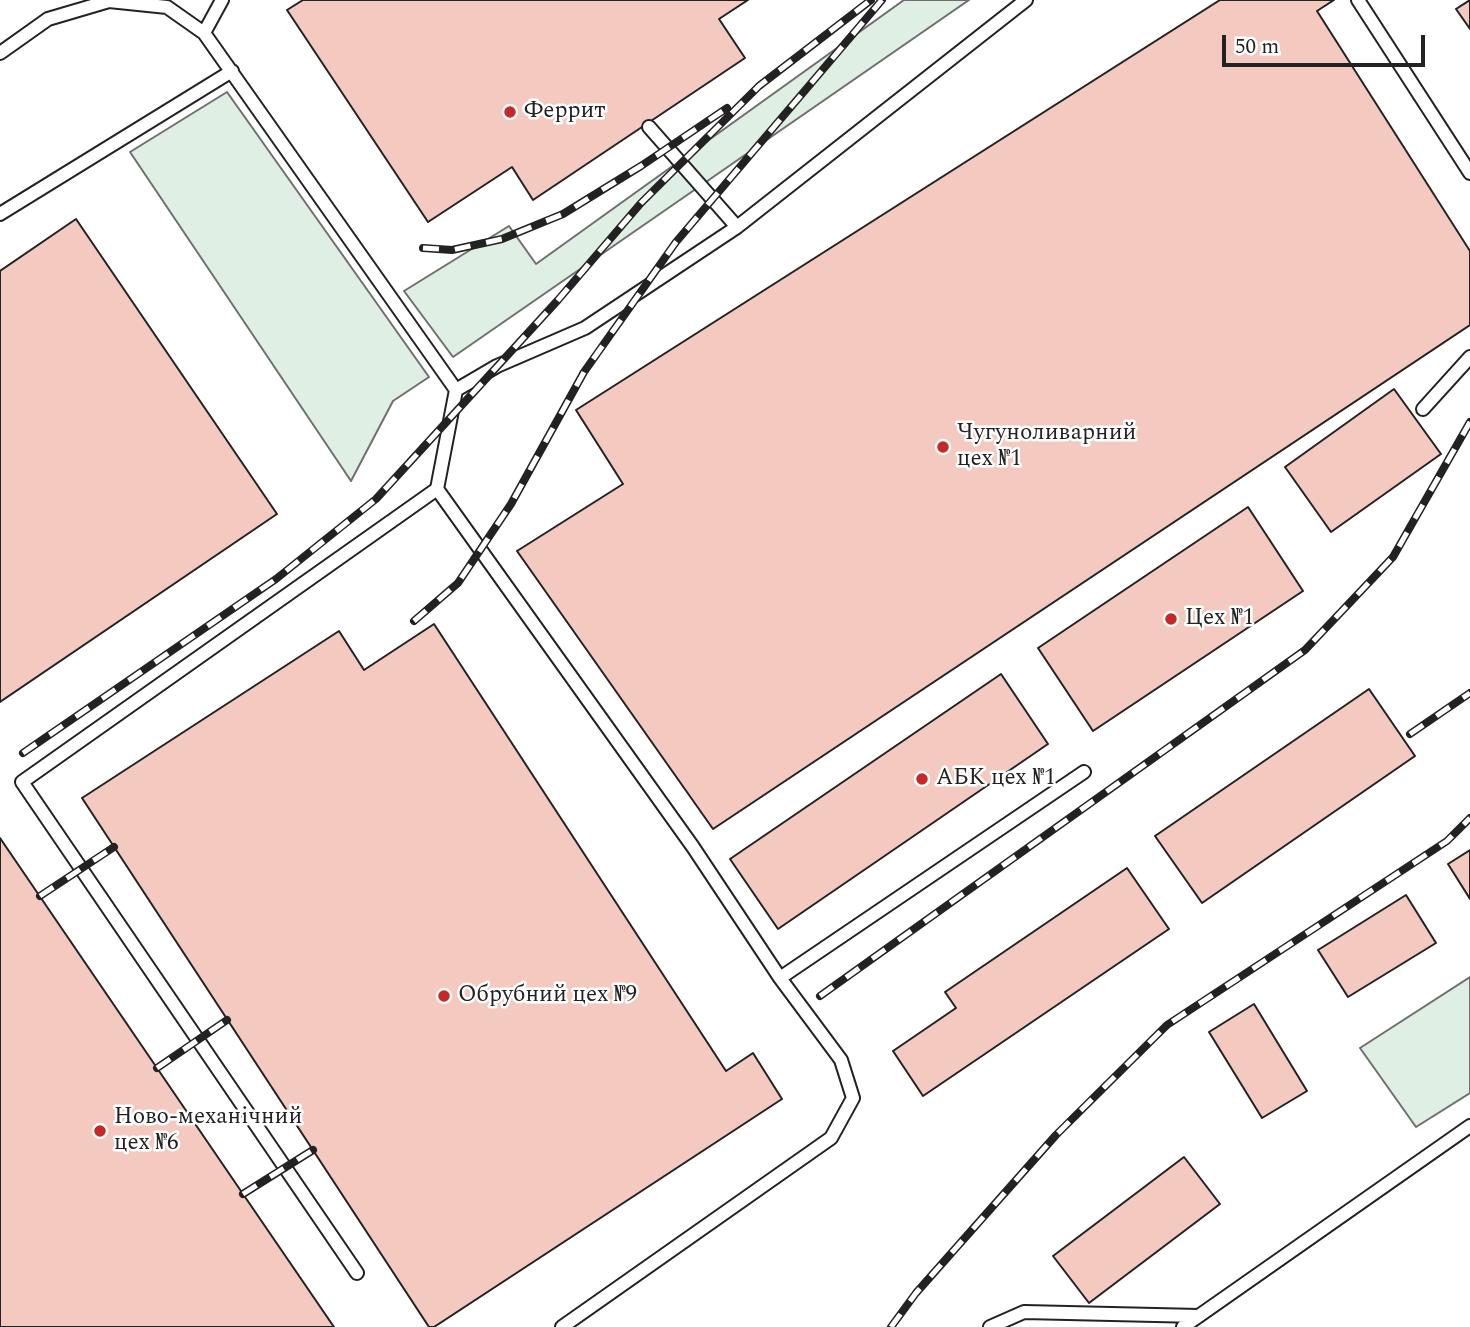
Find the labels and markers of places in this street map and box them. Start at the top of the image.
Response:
place label: Феррит [524,98,606,126]
marker: Феррит [502,104,518,120]
place label: Чугуноливарний цех №1 [957,420,1136,474]
marker: Чугуноливарний цех №1 [935,439,951,455]
place label: Цех №1 [1185,605,1254,633]
marker: Цех №1 [1163,611,1179,627]
place label: АБК цех №1 [936,765,1055,793]
marker: АБК цех №1 [914,771,930,787]
place label: Обрубний цех №9 [458,982,637,1010]
marker: Обрубний цех №9 [436,988,452,1004]
place label: Ново-механічний цех №6 [114,1104,302,1158]
marker: Ново-механічний цех №6 [92,1123,108,1139]

